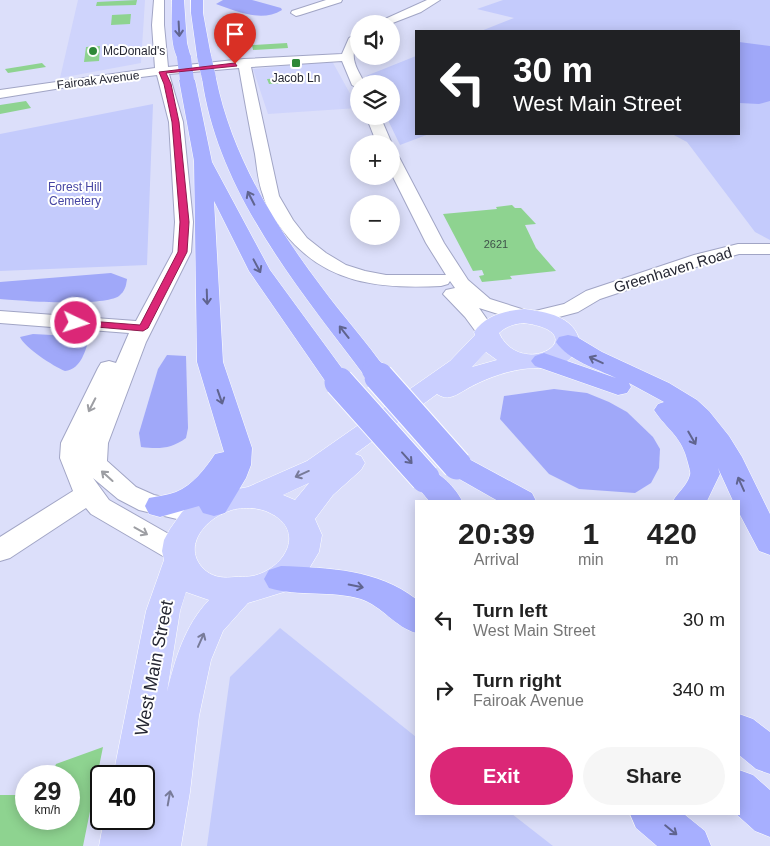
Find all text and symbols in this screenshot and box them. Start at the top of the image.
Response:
pin [214,13,256,64]
map controls [350,15,400,245]
button: sound [350,15,400,65]
icon: arrive [221,20,249,48]
one-way arrow [175,21,184,37]
place label: McDonald's [103,44,165,58]
marker: McDonald's [87,45,99,57]
icon: left [430,50,495,115]
text: 30 m [513,50,593,89]
marker: Jacob Ln [290,57,302,69]
street label: Fairoak Avenue [56,68,140,92]
place label: Jacob Ln [272,71,320,85]
button: layers [350,75,400,125]
text: West Main Street [513,91,681,116]
button: + [350,135,400,185]
park label: Forest Hill Cemetery [48,180,102,208]
one-way arrow [246,191,255,206]
button: − [350,195,400,245]
house number: 2621 [484,238,508,250]
street label: Greenhaven Road [612,243,734,296]
one-way arrow [253,258,262,273]
one-way arrow [203,289,212,305]
position arrow [49,296,101,348]
one-way arrow [338,325,349,338]
one-way arrow [589,355,604,365]
one-way arrow [216,388,226,404]
one-way arrow [87,397,96,412]
one-way arrow [688,431,698,445]
one-way arrow [401,451,412,464]
one-way arrow [295,469,310,479]
one-way arrow [100,471,113,482]
one-way arrow [735,477,745,492]
text: 20:39 [458,517,535,550]
text: 1 [582,517,599,550]
text: 420 [647,517,697,550]
one-way arrow [134,527,148,537]
text: Arrival [474,551,519,568]
text: min [578,551,604,568]
text: m [665,551,678,568]
one-way arrow [348,582,364,592]
street label: West Main Street [131,598,177,738]
text: Turn left [473,600,548,621]
icon: left [430,606,458,634]
text: 30 m [683,609,725,630]
text: West Main Street [473,622,595,639]
one-way arrow [197,633,207,648]
text: Turn right [473,670,561,691]
icon: right [430,676,458,704]
text: 340 m [672,679,725,700]
text: Fairoak Avenue [473,692,584,709]
button: Exit [430,747,573,805]
button: Share [583,747,725,805]
speed limit sign: 40 [90,765,155,830]
text: 29 [34,777,61,805]
one-way arrow [165,791,175,807]
text: km/h [34,803,61,817]
one-way arrow [664,824,677,835]

